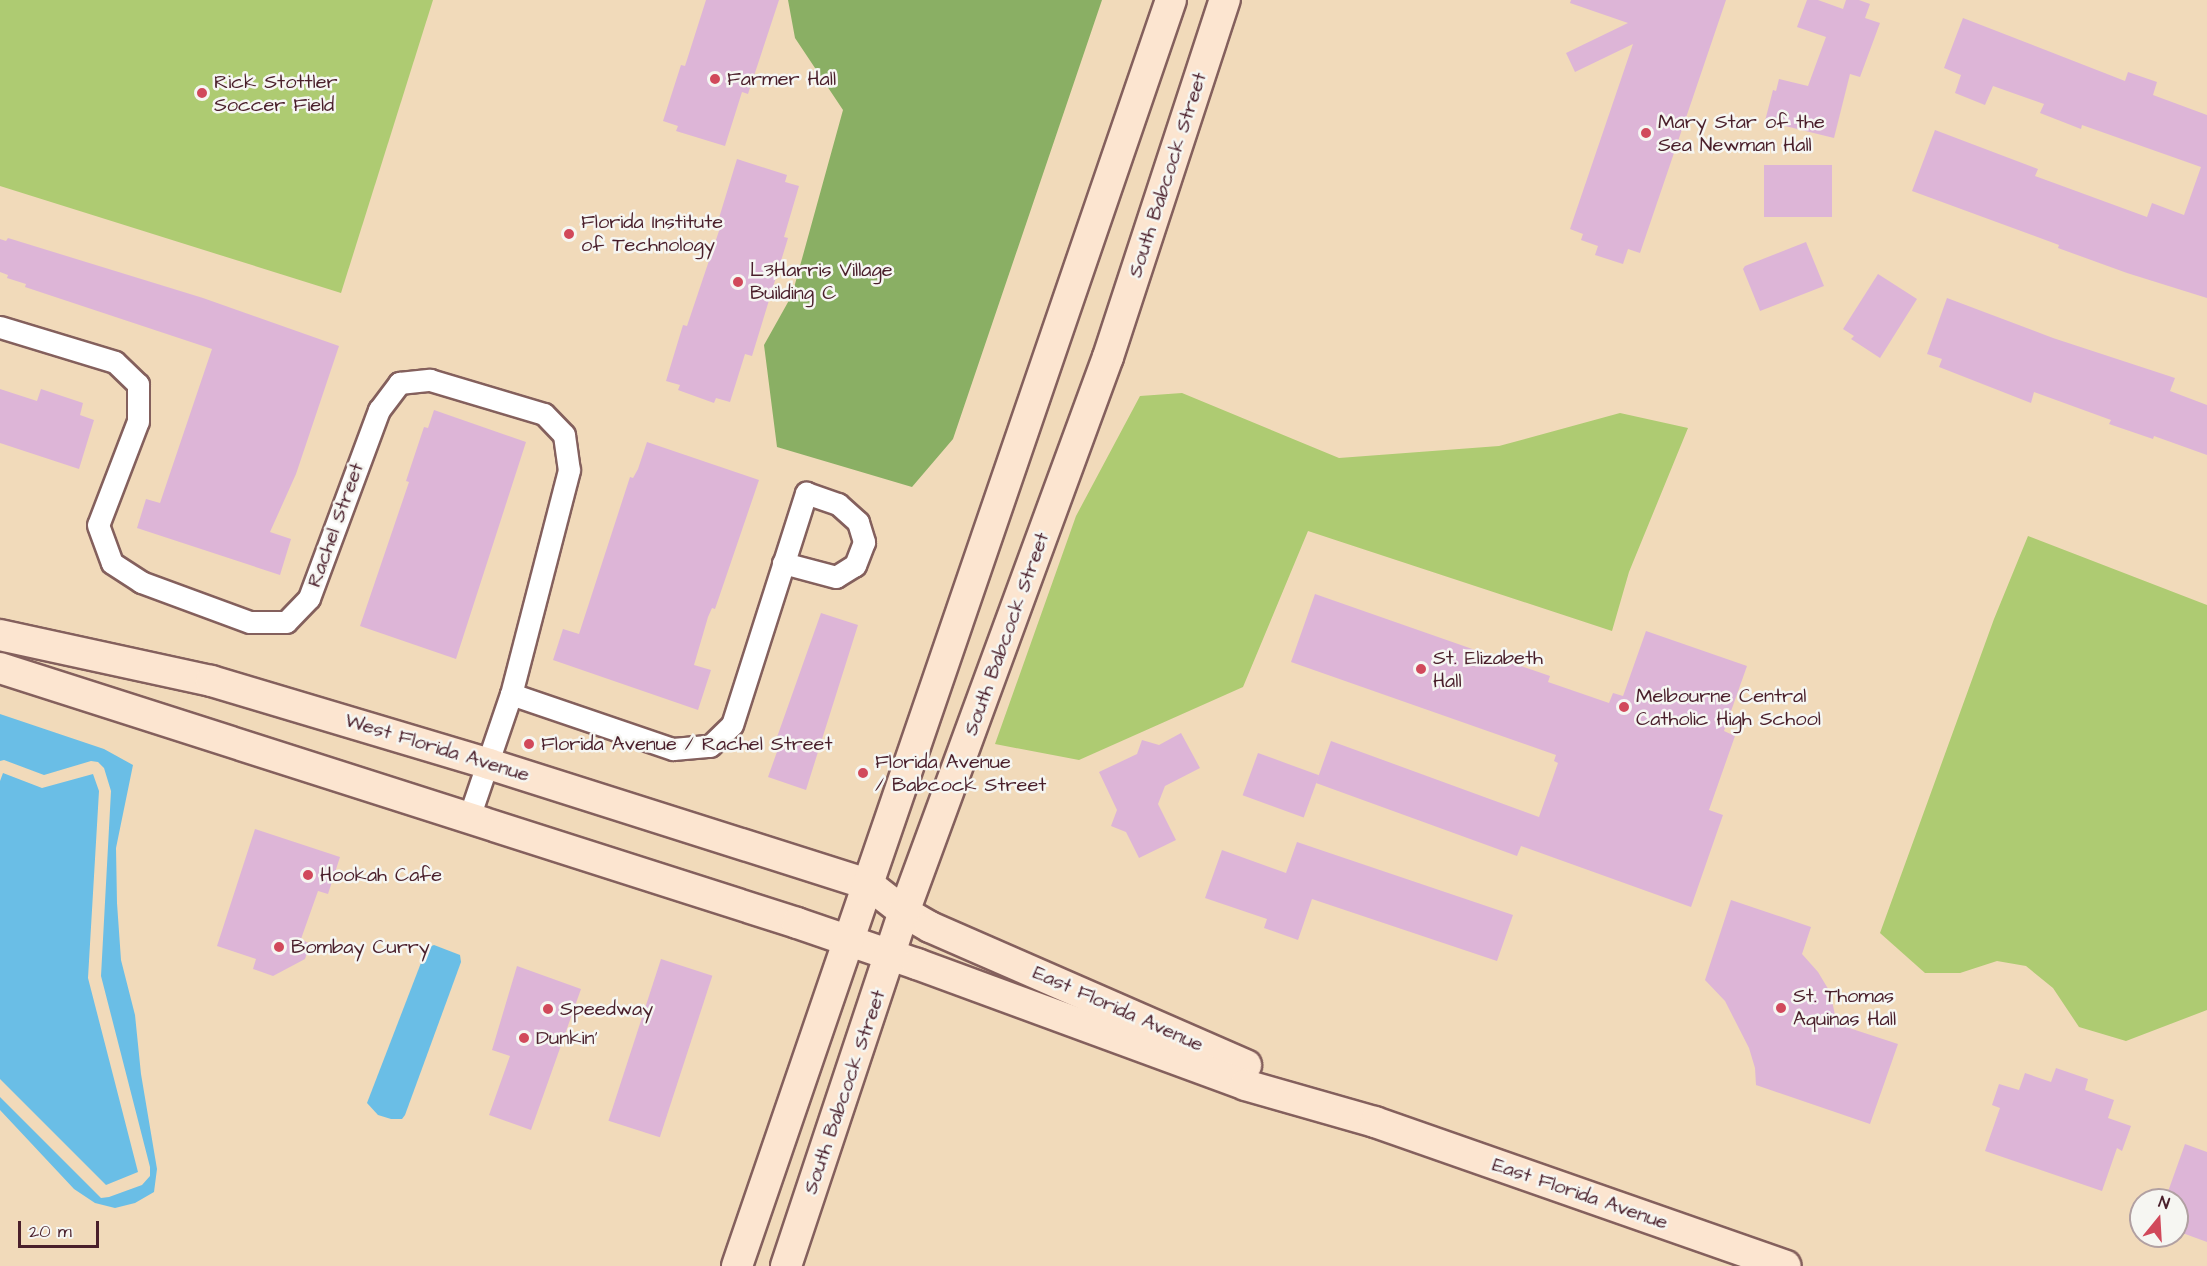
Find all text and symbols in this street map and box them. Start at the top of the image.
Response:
place label: Farmer Hall [727,67,836,91]
street label: South Babcock Street [1123,69,1213,281]
place label: Rick Stottler Soccer Field [214,70,338,117]
marker: Farmer Hall [708,72,722,86]
marker: Rick Stottler Soccer Field [195,86,209,100]
place label: Mary Star of the Sea Newman Hall [1658,110,1825,157]
marker: Mary Star of the Sea Newman Hall [1639,126,1653,140]
place label: Florida Institute of Technology [581,210,723,257]
marker: Florida Institute of Technology [562,227,576,241]
place label: L3Harris Village Building C [750,258,893,305]
marker: L3Harris Village Building C [731,275,745,289]
street label: Rachel Street [302,460,370,590]
street label: South Babcock Street [959,529,1055,739]
place label: St. Elizabeth Hall [1433,646,1543,693]
marker: St. Elizabeth Hall [1414,662,1428,676]
place label: Melbourne Central Catholic High School [1636,684,1821,731]
marker: Melbourne Central Catholic High School [1617,700,1631,714]
street label: West Florida Avenue [342,709,532,787]
place label: Florida Avenue / Rachel Street [541,732,833,756]
marker: Florida Avenue / Rachel Street [522,737,536,751]
place label: Florida Avenue / Babcock Street [875,750,1046,797]
marker: Florida Avenue / Babcock Street [856,766,870,780]
place label: Hookah Cafe [320,863,442,887]
marker: Hookah Cafe [301,868,315,882]
place label: Bombay Curry [291,935,430,959]
marker: Bombay Curry [272,940,286,954]
street label: East Florida Avenue [1029,961,1207,1057]
place label: St. Thomas Aquinas Hall [1793,984,1896,1031]
street label: South Babcock Street [799,987,891,1197]
place label: Speedway [560,997,653,1021]
marker: St. Thomas Aquinas Hall [1774,1001,1788,1015]
marker: Speedway [541,1002,555,1016]
place label: Dunkin' [536,1026,598,1050]
marker: Dunkin' [517,1031,531,1045]
street label: East Florida Avenue [1489,1153,1671,1235]
north arrow [2129,1188,2189,1248]
text: N [2156,1191,2172,1215]
scale bar [21,1209,102,1247]
text: 20 m [29,1219,72,1244]

